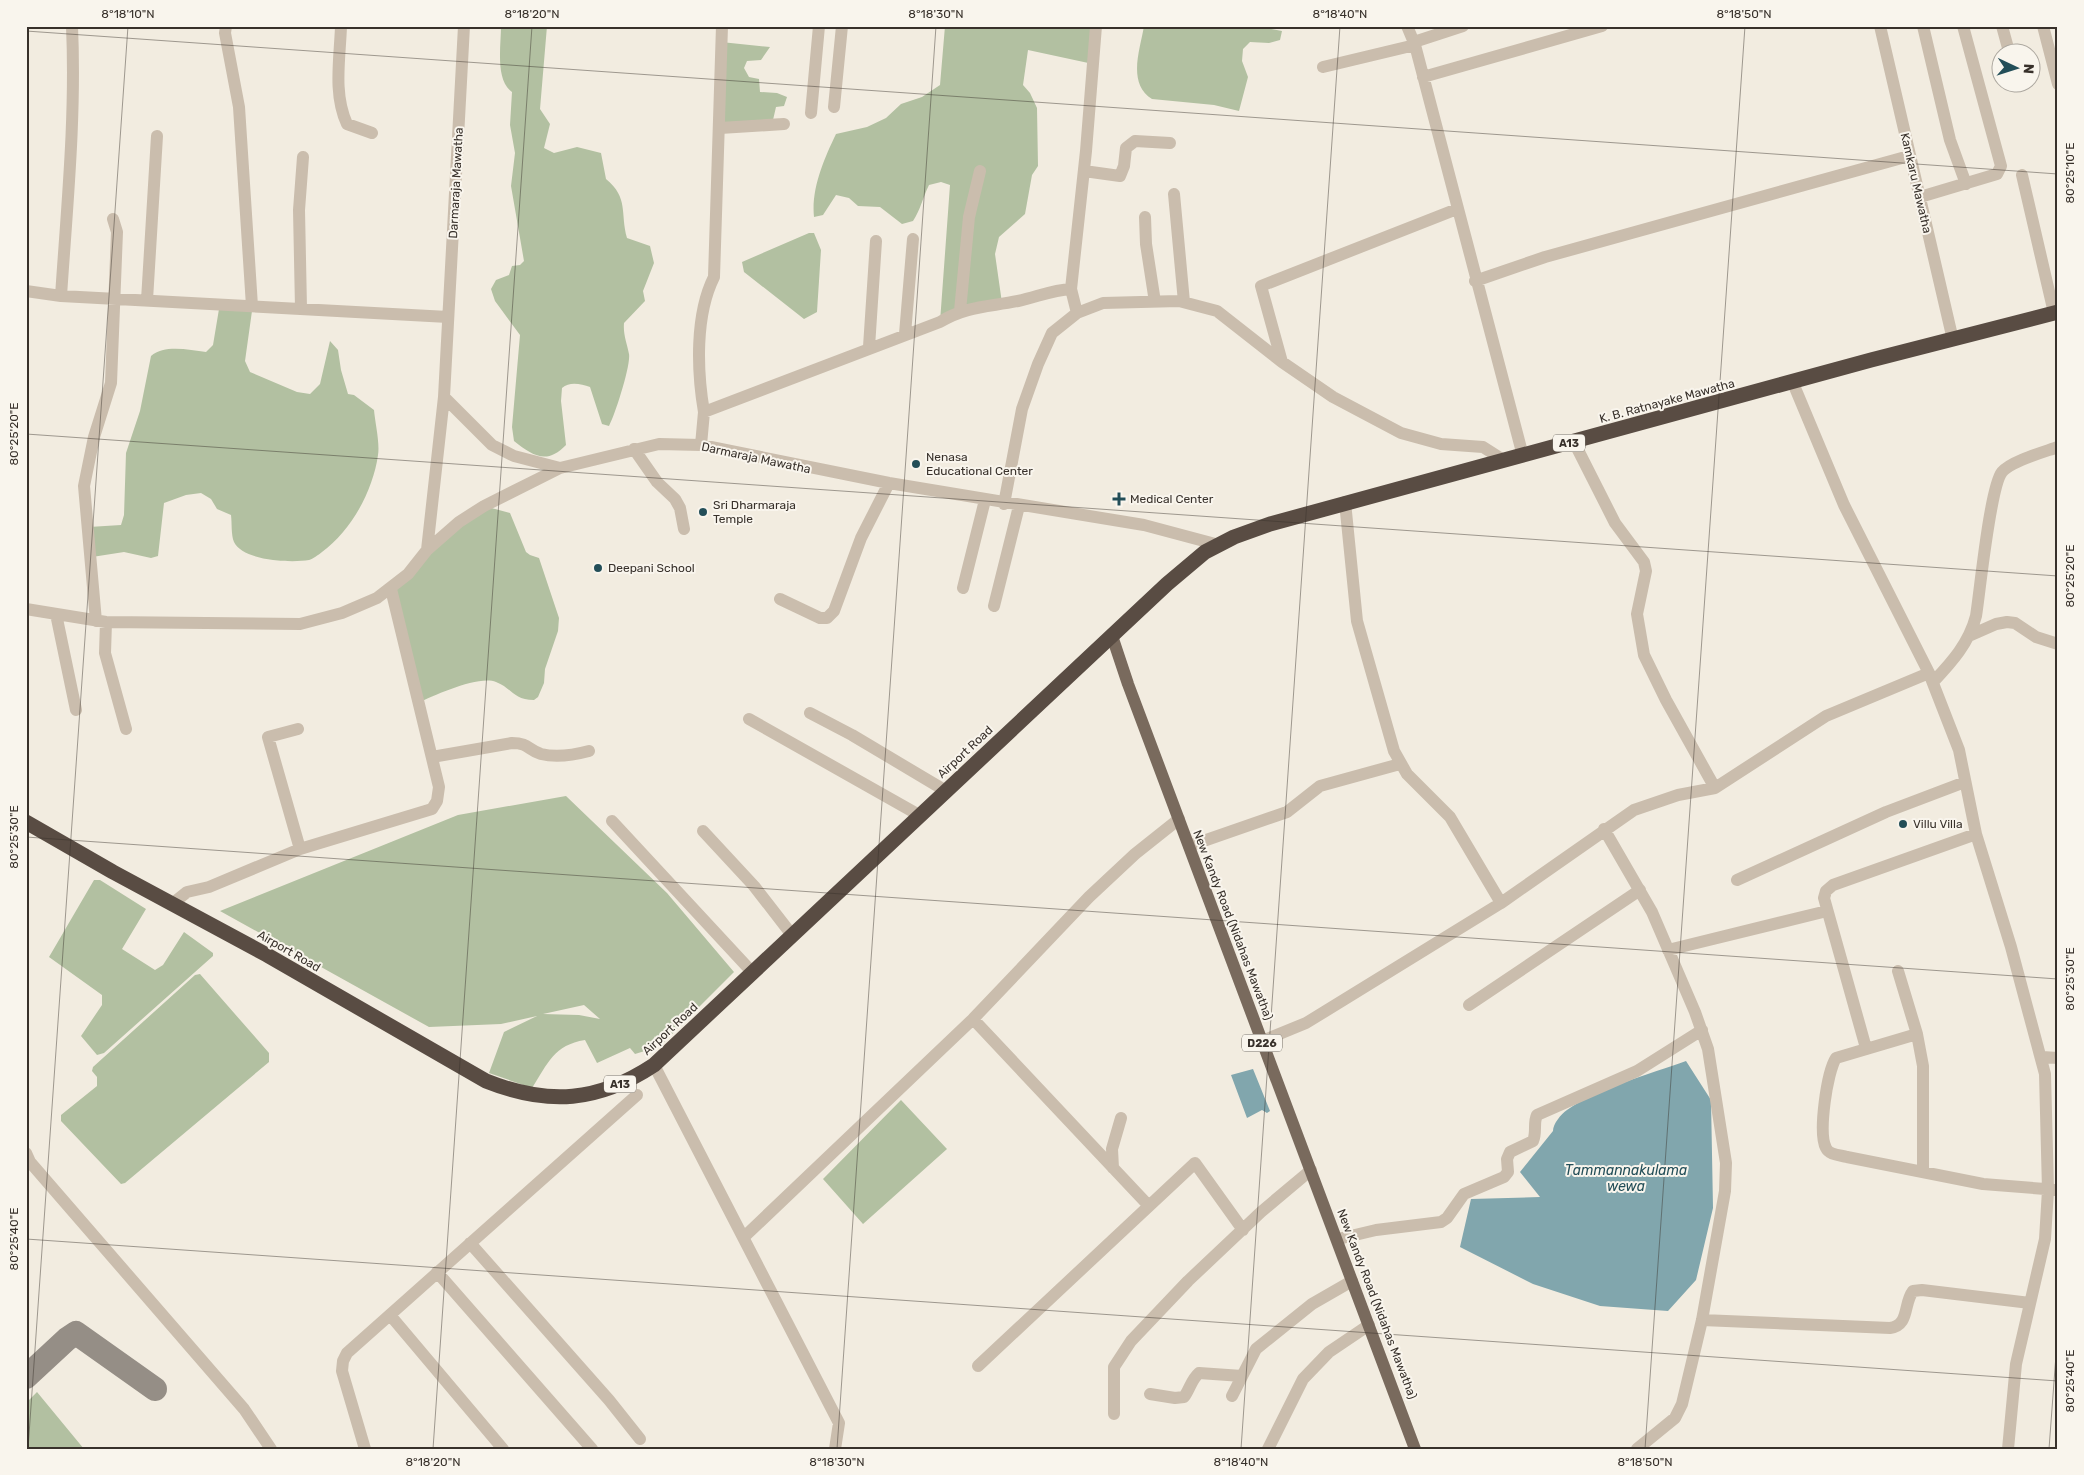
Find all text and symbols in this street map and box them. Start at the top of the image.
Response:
text: 8°18'10"N [101,7,155,21]
text: 8°18'20"N [504,7,560,21]
text: 8°18'30"N [908,7,964,21]
text: 8°18'40"N [1313,7,1367,21]
text: 8°18'50"N [1716,7,1772,21]
north arrow [1992,42,2042,92]
text: N [2020,63,2037,74]
street label: Darmaraja Mawatha [446,127,466,239]
street label: Kamkaru Mawatha [1898,131,1934,235]
text: 80°25'10"E [2063,142,2077,204]
street label: K. B. Ratnayake Mawatha [1598,376,1736,426]
text: 80°25'20"E [7,402,21,466]
road number: A13 [1553,434,1585,452]
street label: Darmaraja Mawatha [700,440,812,476]
place label: Nenasa Educational Center [926,450,1033,478]
marker: Nenasa Educational Center [910,458,922,470]
marker: Medical Center [1112,492,1126,506]
place label: Medical Center [1130,492,1214,506]
place label: Sri Dharmaraja Temple [713,498,796,526]
marker: Sri Dharmaraja Temple [697,506,709,518]
text: 80°25'20"E [2063,544,2077,608]
place label: Deepani School [608,561,695,575]
marker: Deepani School [592,562,604,574]
street label: Airport Road [935,723,995,781]
text: 80°25'30"E [7,805,21,869]
place label: Villu Villa [1913,817,1963,831]
marker: Villu Villa [1897,818,1909,830]
street label: New Kandy Road (Nidahas Mawatha) [1190,828,1276,1022]
street label: Airport Road [255,927,323,975]
text: 80°25'30"E [2063,947,2077,1011]
street label: Airport Road [640,1000,700,1058]
road number: D226 [1242,1034,1282,1052]
road number: A13 [604,1076,636,1092]
water label: Tammannakulama wewa [1565,1162,1687,1195]
street label: New Kandy Road (Nidahas Mawatha) [1334,1207,1420,1401]
text: 80°25'40"E [7,1208,21,1270]
text: 80°25'40"E [2063,1350,2077,1412]
text: 8°18'20"N [405,1455,461,1469]
text: 8°18'30"N [809,1455,865,1469]
text: 8°18'40"N [1214,1455,1268,1469]
text: 8°18'50"N [1617,1455,1673,1469]

